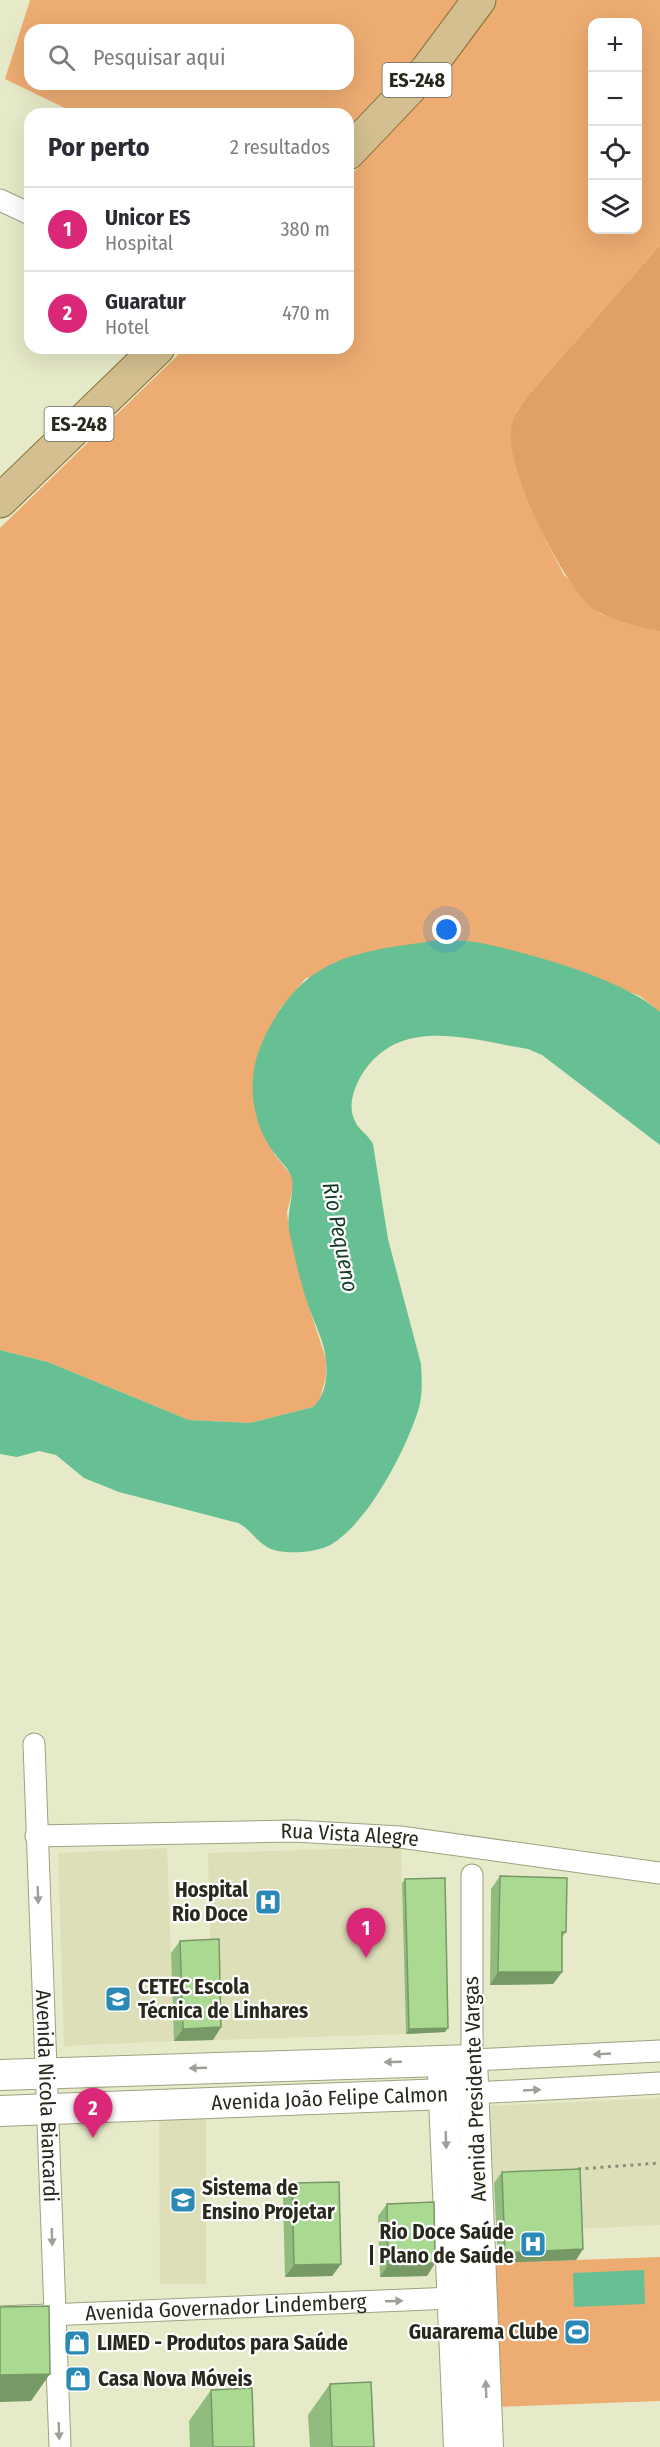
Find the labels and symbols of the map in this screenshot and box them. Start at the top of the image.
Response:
road number: ES-248 [382,63,452,97]
road number: ES-248 [44,407,113,441]
your location [432,915,461,944]
water label: Rio Pequeno [317,1180,364,1294]
street label: Rua Vista Alegre [280,1818,421,1852]
place label: Hospital Rio Doce [172,1877,248,1927]
one-way arrow [34,1885,43,1904]
hospital icon: Hospital Rio Doce [253,1887,283,1917]
pin: 1 [346,1908,386,1958]
place label: CETEC Escola Técnica de Linhares [138,1974,308,2024]
street label: Avenida Presidente Vargas [458,1976,492,2202]
school or university icon: CETEC Escola Técnica de Linhares [103,1984,133,2014]
street label: Avenida Nicola Biancardi [30,1989,64,2202]
one-way arrow [592,2049,611,2058]
one-way arrow [384,2057,403,2067]
one-way arrow [189,2064,208,2073]
street label: Avenida João Felipe Calmon [211,2081,449,2116]
one-way arrow [523,2086,542,2095]
pin: 2 [74,2088,112,2138]
one-way arrow [441,2130,450,2149]
place label: Sistema de Ensino Projetar [202,2175,335,2225]
school or university icon: Sistema de Ensino Projetar [168,2185,198,2215]
place label: Rio Doce Saúde | Plano de Saúde [368,2219,514,2269]
one-way arrow [47,2227,56,2246]
hospital icon: Rio Doce Saúde | Plano de Saúde [518,2229,548,2259]
street label: Avenida Governador Lindemberg [85,2289,367,2326]
one-way arrow [385,2296,404,2305]
sports icon: Guararema Clube [562,2317,592,2347]
place label: Guararema Clube [409,2319,558,2345]
shop icon: LIMED - Produtos para Saúde [62,2328,92,2358]
place label: LIMED - Produtos para Saúde [97,2330,348,2356]
shop icon: Casa Nova Móveis [63,2364,93,2394]
place label: Casa Nova Móveis [98,2366,252,2392]
one-way arrow [481,2379,491,2398]
one-way arrow [55,2422,64,2441]

